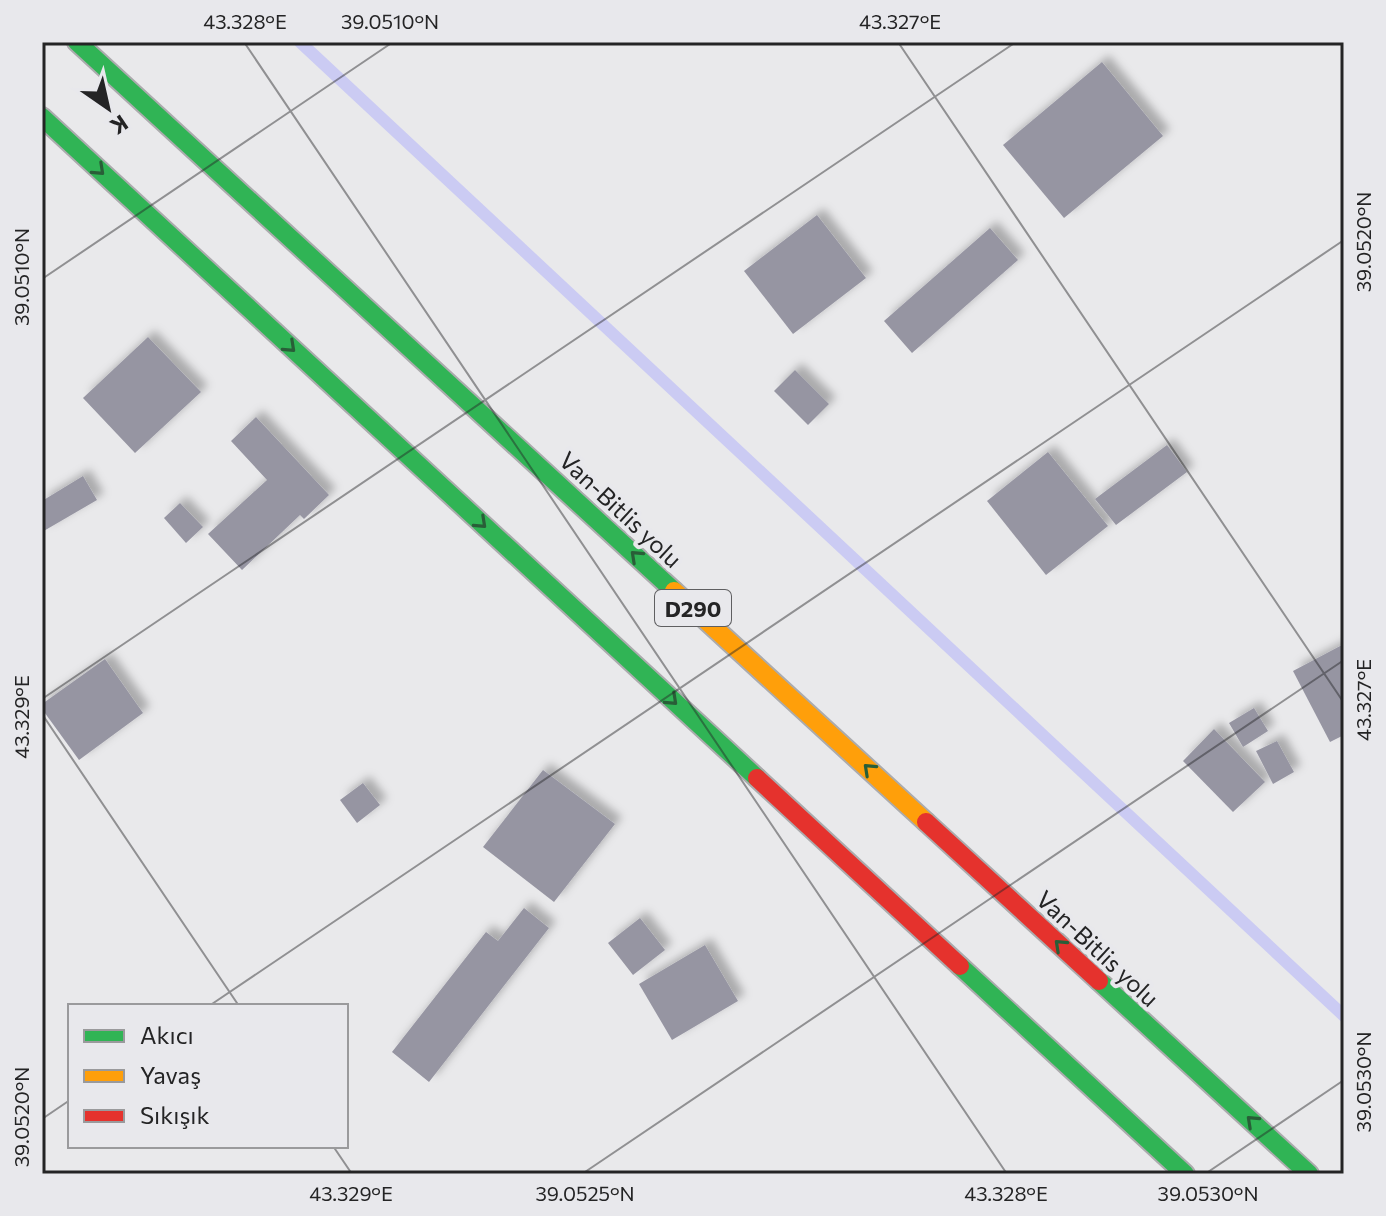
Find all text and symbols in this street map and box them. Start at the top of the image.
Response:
text: 43.328°E [203,9,287,33]
text: 39.0510°N [341,9,439,33]
text: 43.327°E [859,9,941,33]
north arrow [68,68,148,148]
text: K [106,110,133,140]
one-way arrow [90,161,105,175]
text: 39.0520°N [1351,192,1375,292]
text: 39.0510°N [9,228,33,326]
one-way arrow [281,337,295,352]
street label: Van-Bitlis yolu [554,445,688,573]
one-way arrow [472,514,486,529]
one-way arrow [631,551,646,565]
road number: D290 [655,590,731,626]
text: 43.327°E [1351,659,1375,741]
text: 43.329°E [9,675,33,759]
one-way arrow [663,690,677,705]
one-way arrow [864,764,878,779]
street label: Van-Bitlis yolu [1031,884,1165,1012]
one-way arrow [1055,941,1070,955]
legend [68,1004,348,1148]
text: Akıcı [140,1020,194,1049]
text: 39.0530°N [1351,1031,1375,1133]
text: Yavaş [140,1060,201,1089]
text: 39.0520°N [9,1067,33,1167]
text: Sıkışık [140,1100,210,1129]
one-way arrow [1247,1116,1261,1131]
text: 43.329°E [309,1181,393,1205]
text: 39.0525°N [535,1181,635,1205]
text: 43.328°E [964,1181,1048,1205]
text: 39.0530°N [1157,1181,1259,1205]

